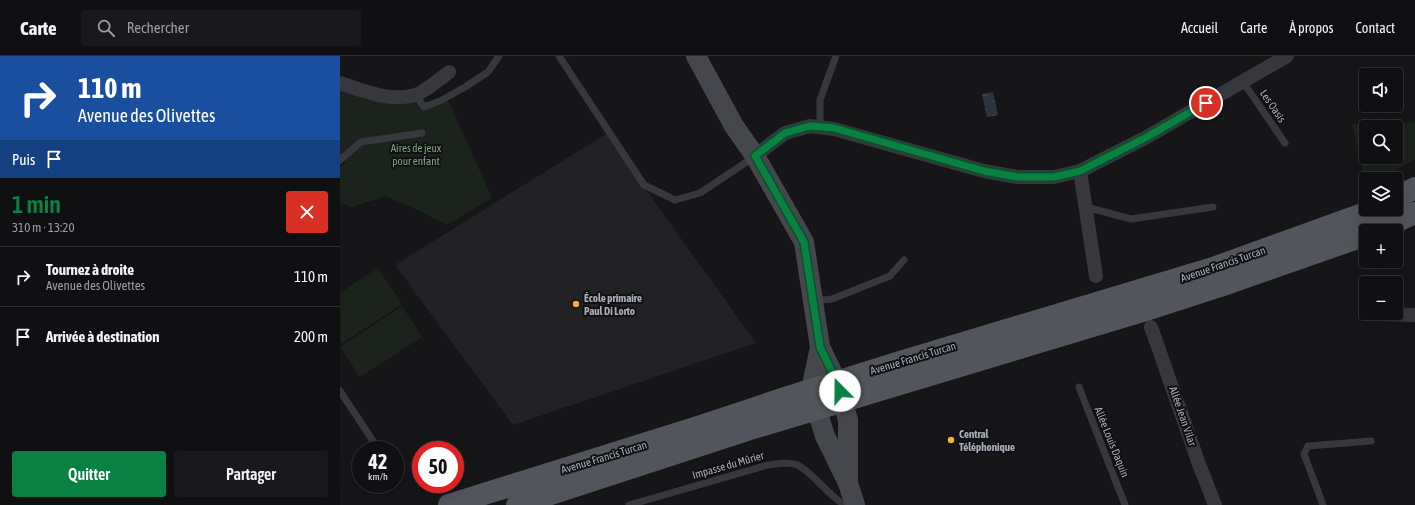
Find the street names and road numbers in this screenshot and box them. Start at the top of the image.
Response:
street label: Les Oasis [1258,88,1288,125]
street label: Avenue Francis Turcan [1179,244,1267,284]
street label: Avenue Francis Turcan [869,339,957,377]
street label: Allée Jean Vilar [1167,385,1199,448]
street label: Allée Louis Daquin [1092,405,1132,479]
street label: Avenue Francis Turcan [560,438,648,476]
street label: Impasse du Mûrier [691,449,766,481]

